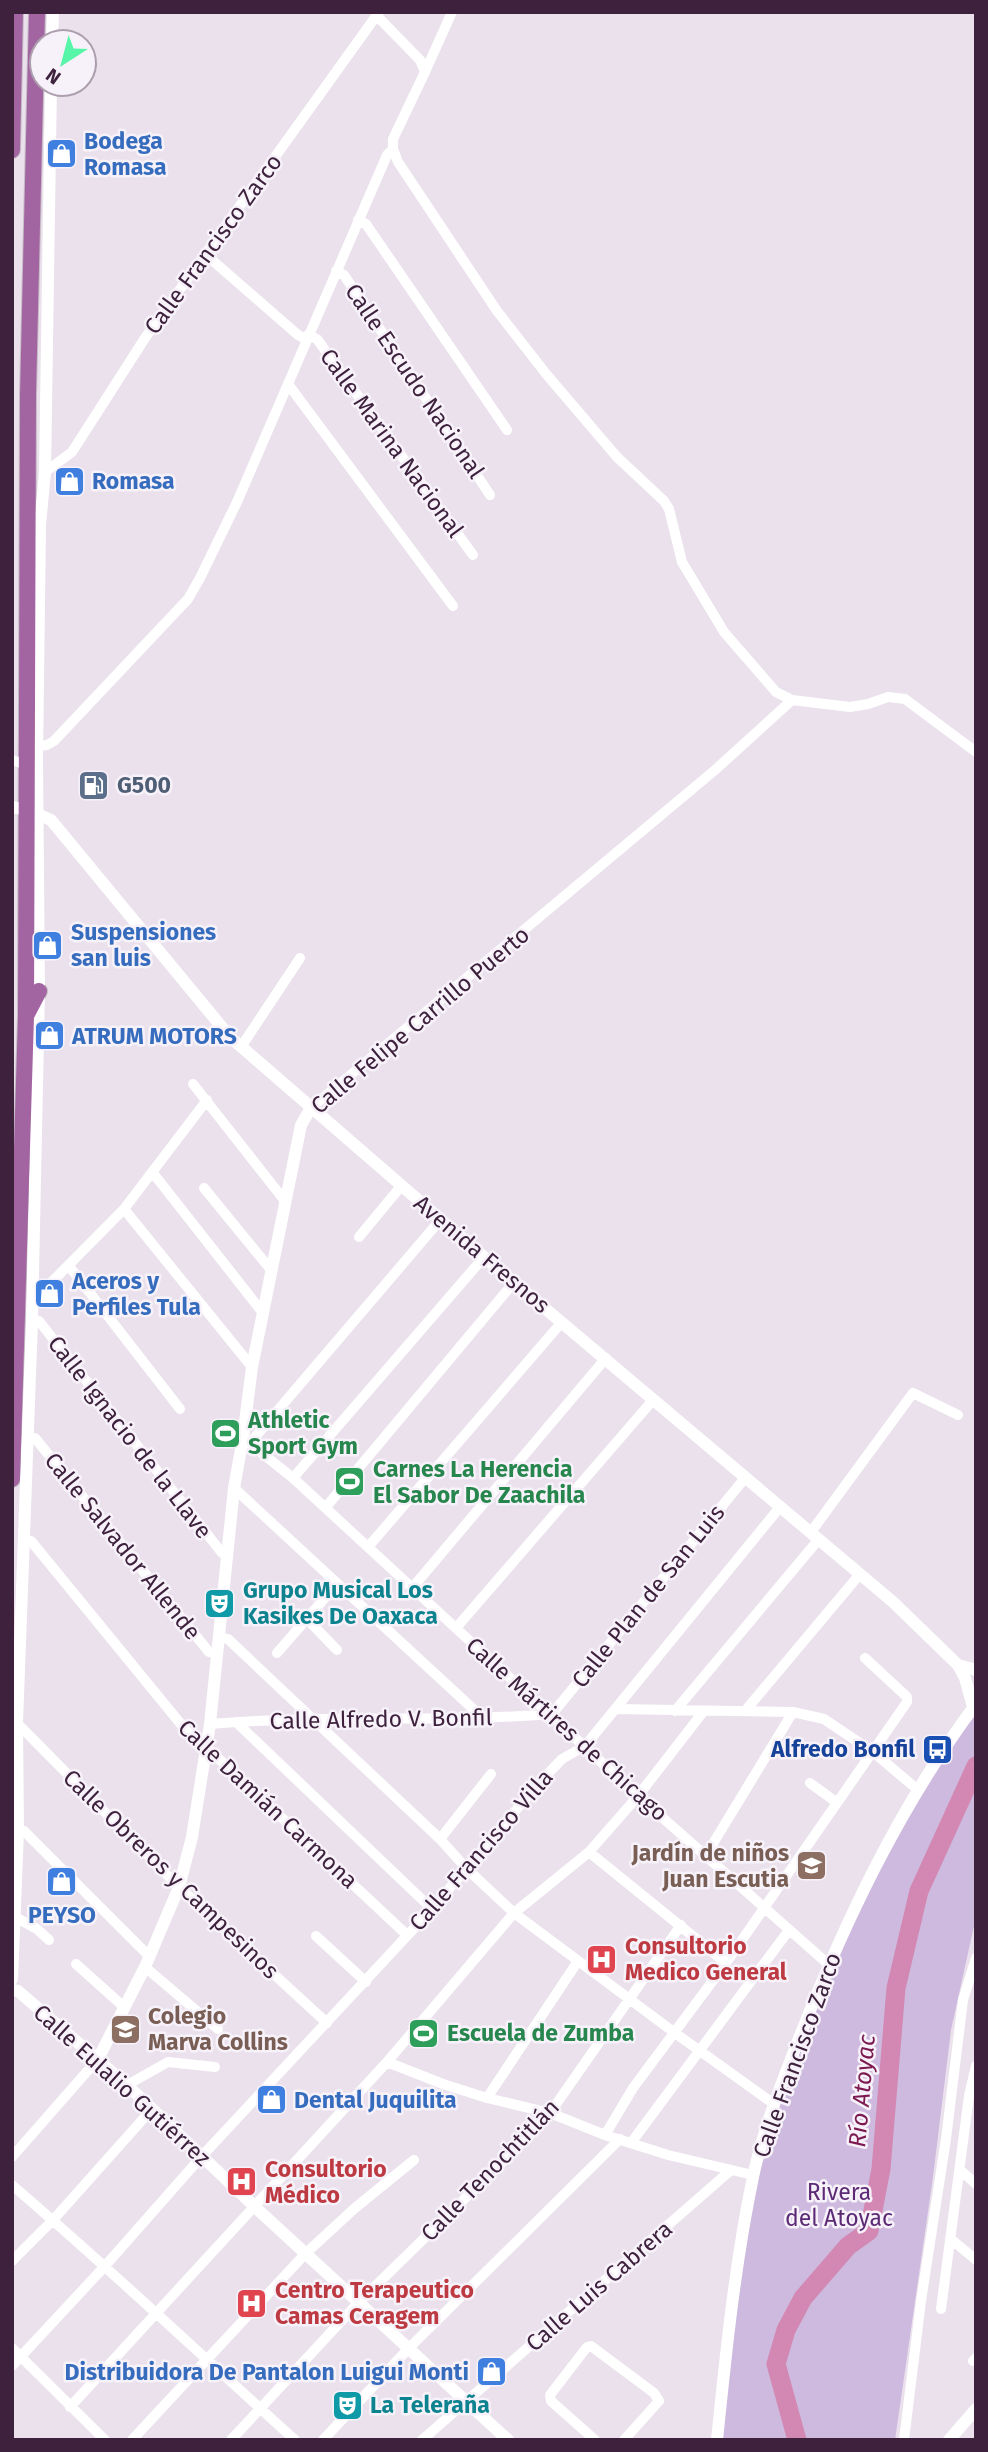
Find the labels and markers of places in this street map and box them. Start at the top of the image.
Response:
place label: Bodega Romasa [84,127,167,181]
shop icon: Bodega Romasa [44,137,78,171]
shop icon: Romasa [52,464,86,498]
place label: Romasa [92,467,175,495]
fuel station icon: G500 [77,768,111,802]
place label: G500 [117,771,171,799]
place label: Suspensiones san luis [71,918,216,972]
shop icon: Suspensiones san luis [31,928,65,962]
shop icon: ATRUM MOTORS [32,1019,66,1053]
place label: ATRUM MOTORS [71,1022,237,1050]
place label: Aceros y Perfiles Tula [71,1267,201,1321]
shop icon: Aceros y Perfiles Tula [32,1277,66,1311]
place label: Athletic Sport Gym [247,1406,358,1460]
sports icon: Athletic Sport Gym [208,1416,242,1450]
place label: Carnes La Herencia El Sabor De Zaachila [373,1455,585,1509]
sports icon: Carnes La Herencia El Sabor De Zaachila [333,1465,367,1499]
place label: Grupo Musical Los Kasikes De Oaxaca [243,1576,438,1630]
theatre icon: Grupo Musical Los Kasikes De Oaxaca [203,1586,237,1620]
bus stop icon: Alfredo Bonfil [921,1732,955,1766]
place label: Alfredo Bonfil [770,1735,915,1763]
place label: Jardín de niños Juan Escutia [630,1839,789,1893]
school or university icon: Jardín de niños Juan Escutia [795,1849,829,1883]
shop icon: PEYSO [45,1864,79,1898]
place label: PEYSO [28,1901,96,1929]
place label: Consultorio Medico General [625,1932,787,1986]
hospital icon: Consultorio Medico General [585,1942,619,1976]
place label: Colegio Marva Collins [148,2002,288,2056]
school or university icon: Colegio Marva Collins [108,2012,142,2046]
sports icon: Escuela de Zumba [407,2016,441,2050]
place label: Escuela de Zumba [447,2019,634,2047]
shop icon: Dental Juquilita [254,2083,288,2117]
place label: Dental Juquilita [294,2086,457,2114]
place label: Consultorio Médico [265,2155,387,2209]
hospital icon: Consultorio Médico [225,2165,259,2199]
place label: Centro Terapeutico Camas Ceragem [275,2276,474,2330]
hospital icon: Centro Terapeutico Camas Ceragem [235,2286,269,2320]
shop icon: Distribuidora De Pantalon Luigui Monti [475,2355,509,2389]
place label: Distribuidora De Pantalon Luigui Monti [65,2358,469,2386]
theatre icon: La Teleraña [330,2388,364,2422]
place label: La Teleraña [370,2391,490,2419]

